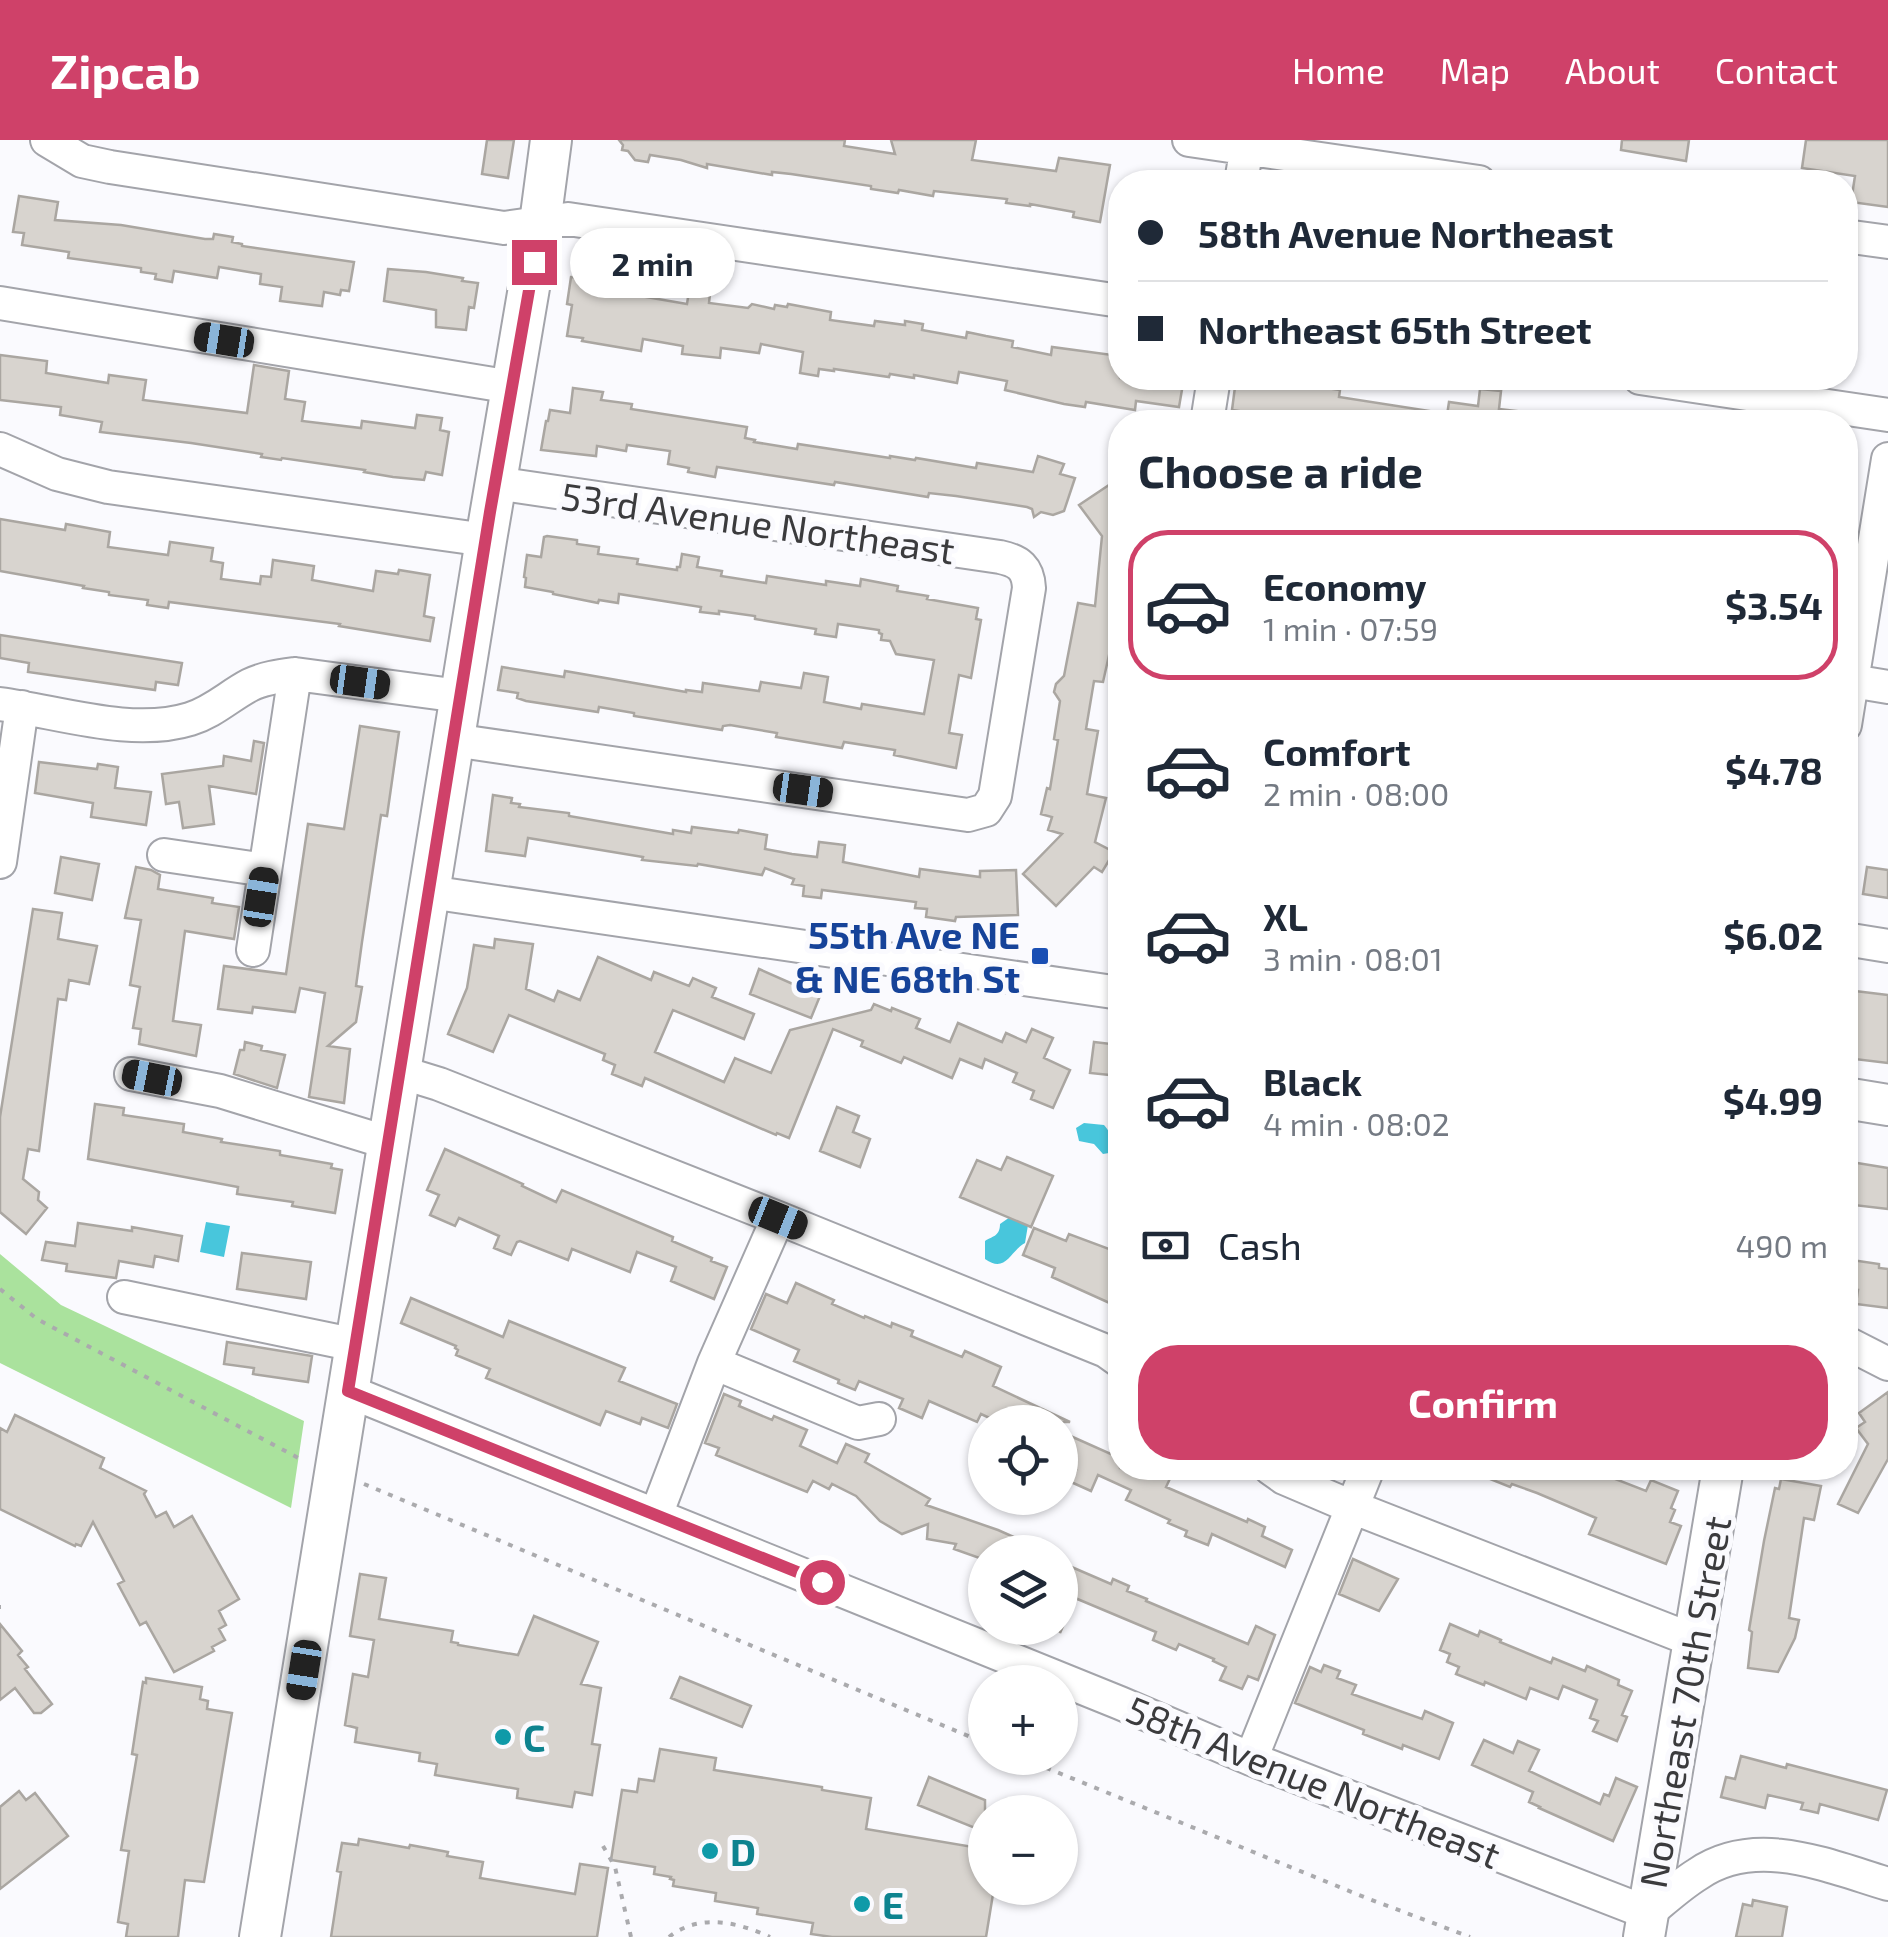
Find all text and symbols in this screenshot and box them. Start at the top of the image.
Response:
text: Zipcab [50,41,200,99]
text: Home [1292,49,1385,91]
text: Map [1440,49,1510,91]
text: About [1565,49,1660,91]
text: Contact [1715,49,1838,91]
text: 58th Avenue Northeast [1198,210,1613,256]
callout: 2 min [569,227,734,297]
route end [512,240,557,285]
text: 2 min [612,244,693,282]
text: Northeast 65th Street [1198,306,1592,352]
car [192,320,256,360]
text: Choose a ride [1138,443,1423,497]
street label: 53rd Avenue Northeast [558,472,958,572]
icon: car [1143,560,1233,650]
text: Economy [1263,563,1427,609]
text: $3.54 [1725,582,1823,628]
text: 1 min · 07:59 [1263,609,1438,647]
car [328,663,392,701]
icon: car [1143,725,1233,815]
text: Comfort [1263,728,1411,774]
text: $4.78 [1725,747,1823,793]
car [771,771,835,809]
text: 2 min · 08:00 [1263,774,1449,812]
car [241,865,281,929]
icon: car [1143,890,1233,980]
text: XL [1263,893,1308,939]
place label: 55th Ave NE & NE 68th St [795,911,1020,1001]
text: $6.02 [1723,912,1823,958]
text: 3 min · 08:01 [1263,939,1443,977]
marker: 55th Ave NE & NE 68th St [1029,945,1051,967]
icon: car [1143,1055,1233,1145]
car [120,1058,184,1098]
text: Black [1263,1058,1362,1104]
text: $4.99 [1723,1077,1823,1123]
text: 4 min · 08:02 [1263,1104,1450,1142]
car [745,1193,811,1243]
icon: cash [1138,1218,1193,1273]
text: Cash [1218,1222,1302,1268]
text: 490 m [1736,1226,1828,1264]
button: Confirm [1138,1345,1828,1460]
map controls [968,1405,1078,1905]
button: locate [968,1405,1078,1515]
street label: Northeast 70th Street [1629,1513,1739,1891]
button: layers [968,1535,1078,1645]
route start [800,1560,845,1605]
car [284,1638,324,1702]
button: + [968,1665,1078,1775]
street label: 58th Avenue Northeast [1121,1685,1507,1877]
place label: C [523,1714,545,1760]
marker: C [492,1726,514,1748]
button: − [968,1795,1078,1905]
place label: D [730,1828,756,1874]
marker: D [699,1840,721,1862]
place label: E [882,1881,904,1927]
marker: E [851,1893,873,1915]

